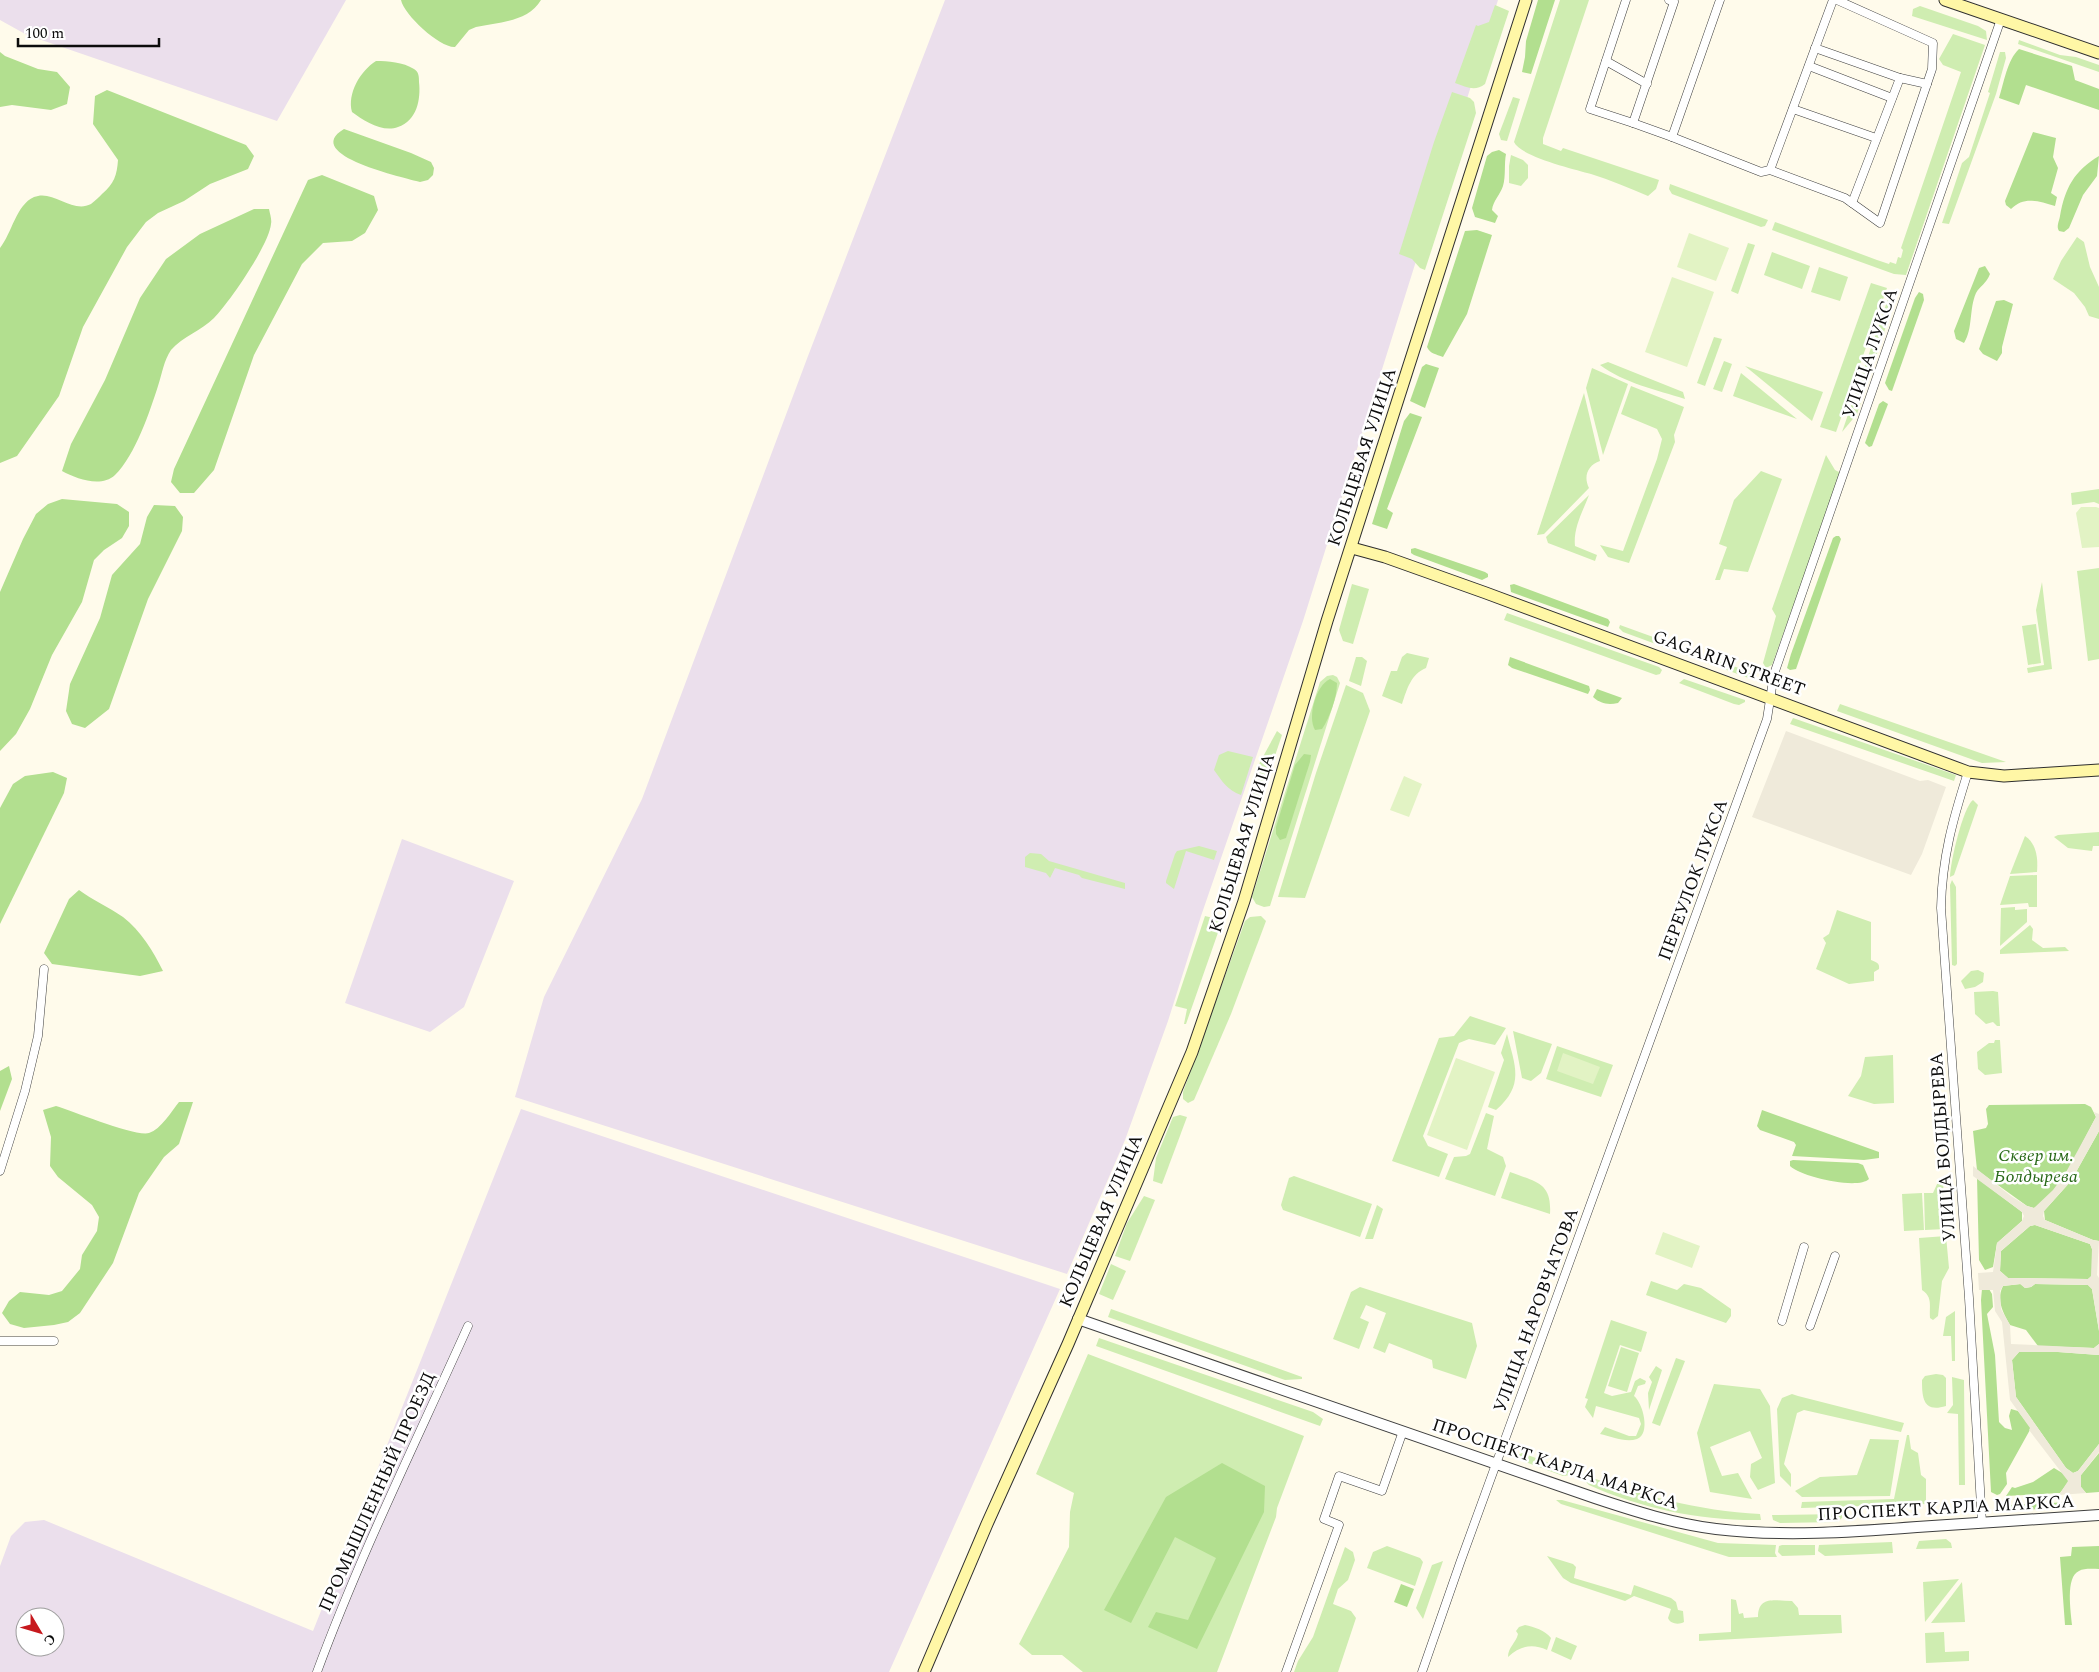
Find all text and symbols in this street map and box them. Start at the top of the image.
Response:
scale bar [18,15,159,47]
text: 100 m [25,22,64,45]
street label: УЛИЦА ЛУКСА [1835,284,1905,422]
street label: КОЛЬЦЕВАЯ УЛИЦА [1320,364,1404,550]
street label: GAGARIN STREET [1649,623,1809,703]
street label: КОЛЬЦЕВАЯ УЛИЦА [1202,750,1282,936]
street label: ПЕРЕУЛОК ЛУКСА [1651,795,1735,965]
street label: УЛИЦА БОЛДЫРЕВА [1923,1051,1963,1243]
street label: КОЛЬЦЕВАЯ УЛИЦА [1052,1130,1150,1312]
park label: Сквер им. Болдырева [1994,1142,2078,1190]
street label: УЛИЦА НАРОВЧАТОВА [1486,1204,1586,1416]
street label: ПРОМЫШЛЕННЫЙ ПРОЕЗД [312,1368,442,1616]
street label: ПРОСПЕКТ КАРЛА МАРКСА [1428,1411,1682,1517]
street label: ПРОСПЕКТ КАРЛА МАРКСА [1817,1488,2075,1528]
north arrow [15,1607,65,1657]
text: С [39,1629,61,1650]

